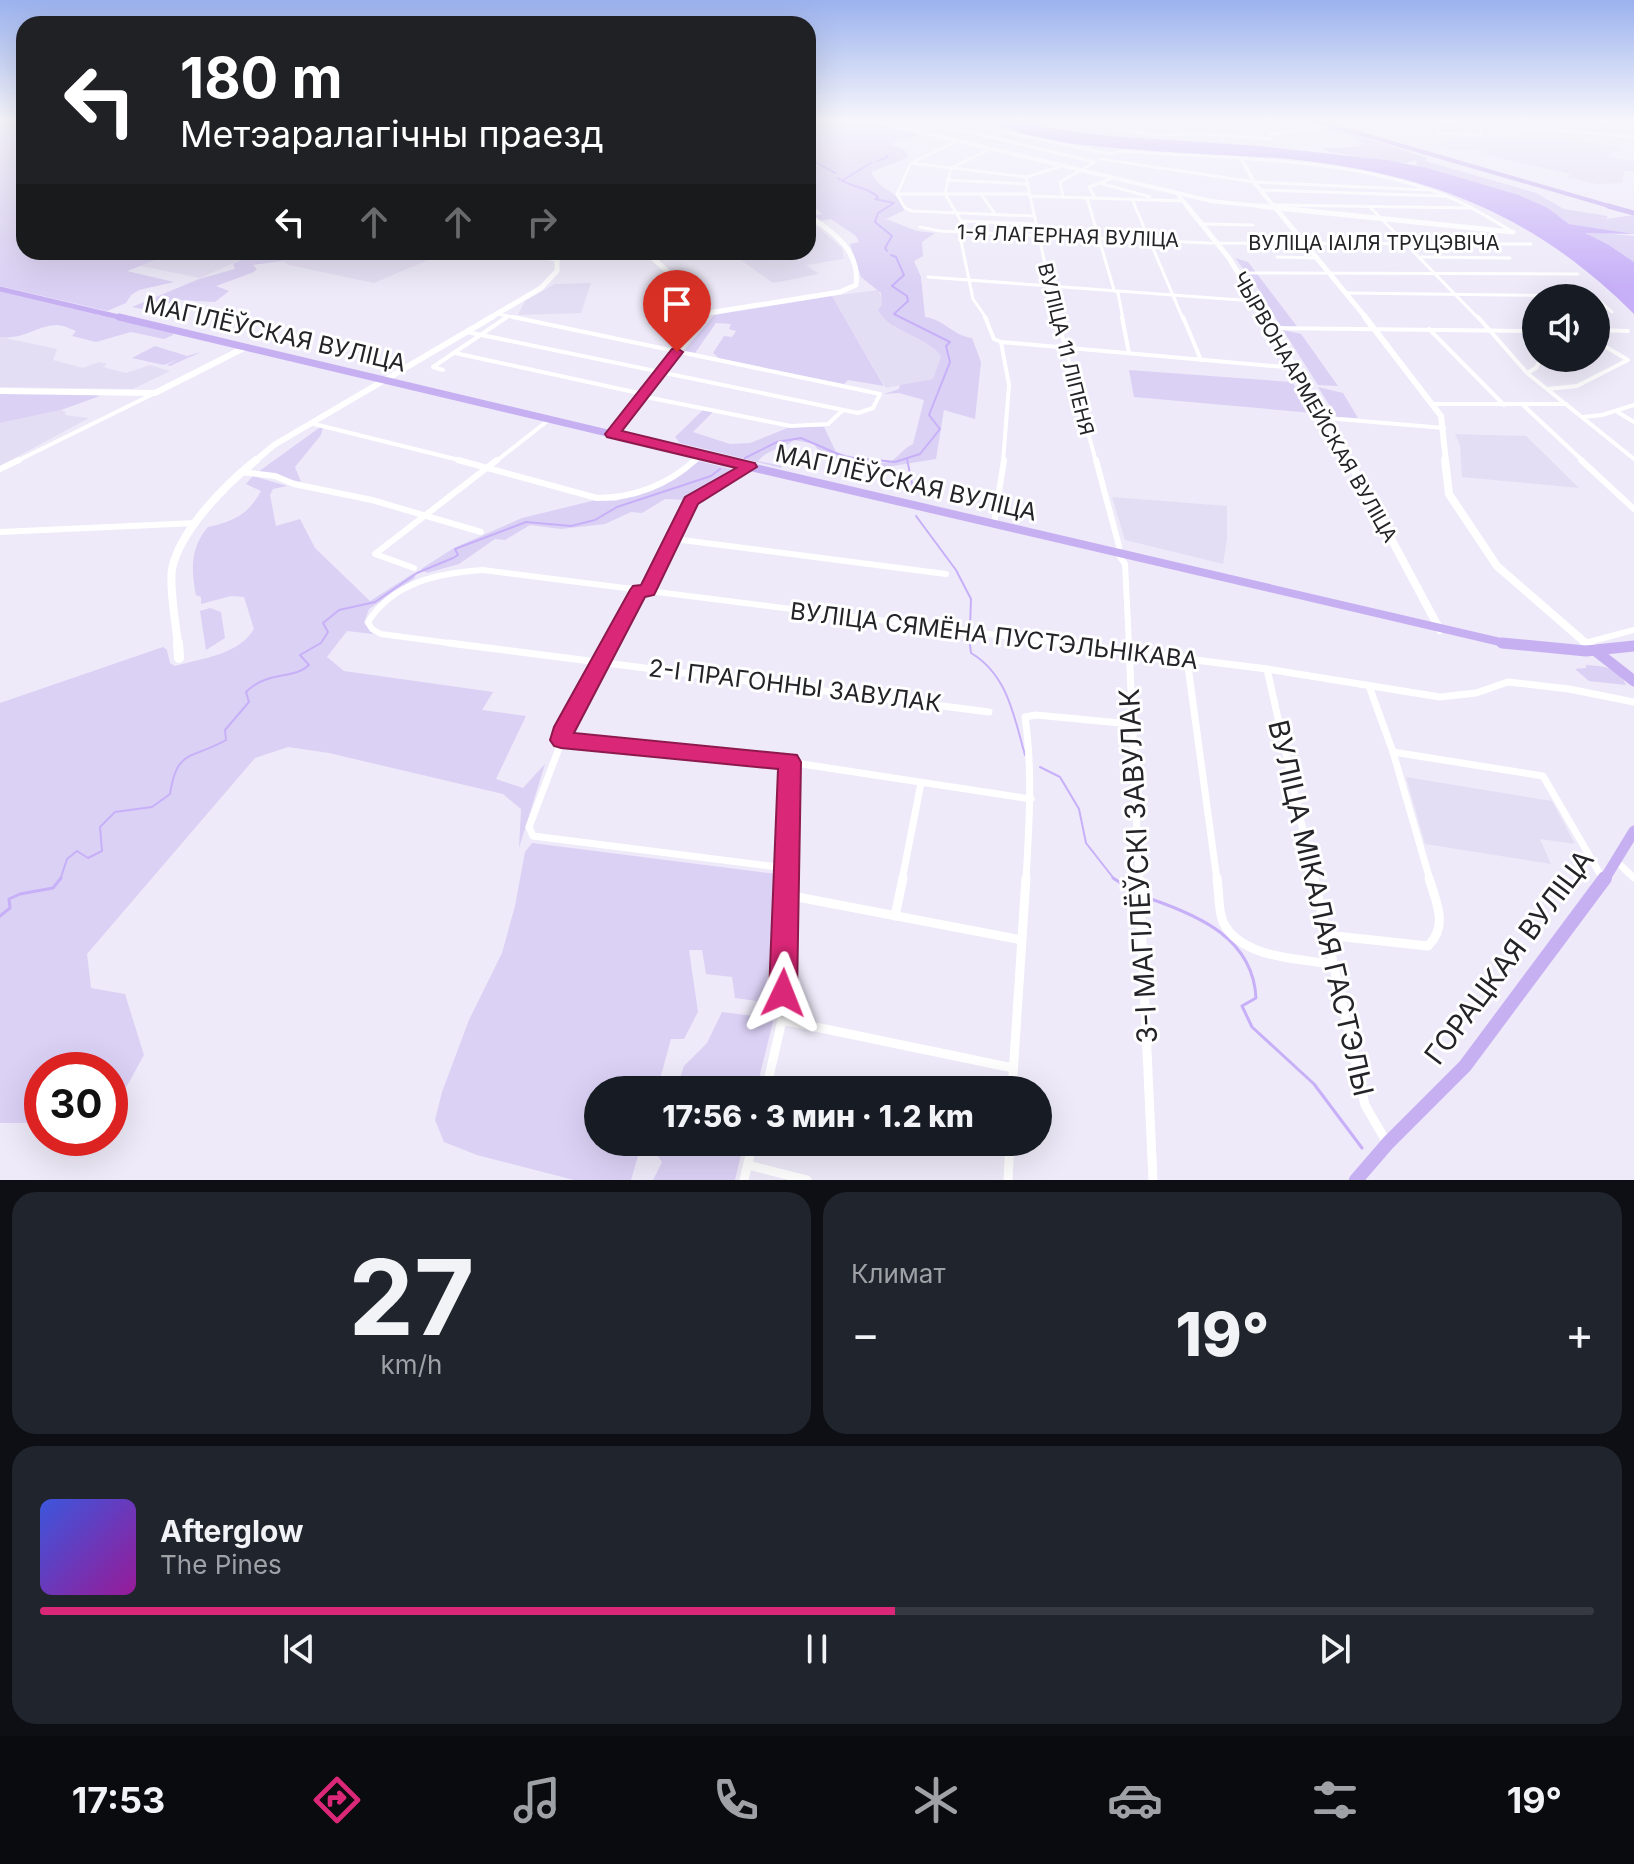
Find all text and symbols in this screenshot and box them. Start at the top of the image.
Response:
text: 180 m [180,44,343,112]
icon: left [48,48,152,152]
text: Метэаралагічны праезд [180,112,604,156]
icon: left [268,200,312,244]
icon: ahead [352,200,396,244]
icon: ahead [436,200,480,244]
icon: right [520,200,564,244]
street label: 1-Я ЛАГЕРНАЯ ВУЛІЦА [956,220,1180,252]
street label: ВУЛІЦА ІАІЛЯ ТРУЦЭВІЧА [1248,231,1500,255]
street label: ВУЛІЦА 11 ЛІПЕНЯ [1033,260,1099,438]
street label: ЧЫРВОНААРМЕЙСКАЯ ВУЛІЦА [1228,267,1403,547]
pin [643,270,711,352]
icon: arrive [655,282,699,326]
map controls [1522,284,1610,372]
button: sound [1522,284,1610,372]
street label: МАГІЛЁЎСКАЯ ВУЛІЦА [142,288,409,378]
street label: МАГІЛЁЎСКАЯ ВУЛІЦА [773,437,1040,527]
street label: ВУЛІЦА СЯМЁНА ПУСТЭЛЬНІКАВА [788,596,1200,675]
street label: 2-І ПРАГОННЫ ЗАВУЛАК [647,653,943,718]
street label: 3-І МАГІЛЁЎСКІ ЗАВУЛАК [1111,687,1164,1044]
street label: ВУЛІЦА МІКАЛАЯ ГАСТЭЛЫ [1261,717,1381,1099]
street label: ГОРАЦКАЯ ВУЛІЦА [1417,843,1601,1071]
position arrow [741,951,825,1035]
speed limit sign: 30 [24,1052,128,1156]
text: 17:56 · 3 мин · 1.2 km [662,1098,974,1134]
text: 27 [349,1234,475,1360]
text: Климат [851,1258,946,1289]
text: 19° [1176,1298,1269,1370]
text: − [851,1307,880,1361]
text: + [1565,1307,1594,1361]
text: km/h [381,1349,442,1380]
text: Afterglow [160,1513,304,1549]
text: The Pines [160,1549,282,1580]
icon: previous [277,1627,321,1671]
icon: pause [795,1627,839,1671]
icon: next [1313,1627,1357,1671]
icon: directions [309,1772,365,1828]
icon: music [509,1772,565,1828]
icon: phone [708,1772,764,1828]
icon: climate [908,1772,964,1828]
icon: car [1107,1772,1163,1828]
icon: filters [1307,1772,1363,1828]
text: 17:53 [72,1778,165,1822]
text: 19° [1507,1778,1562,1822]

